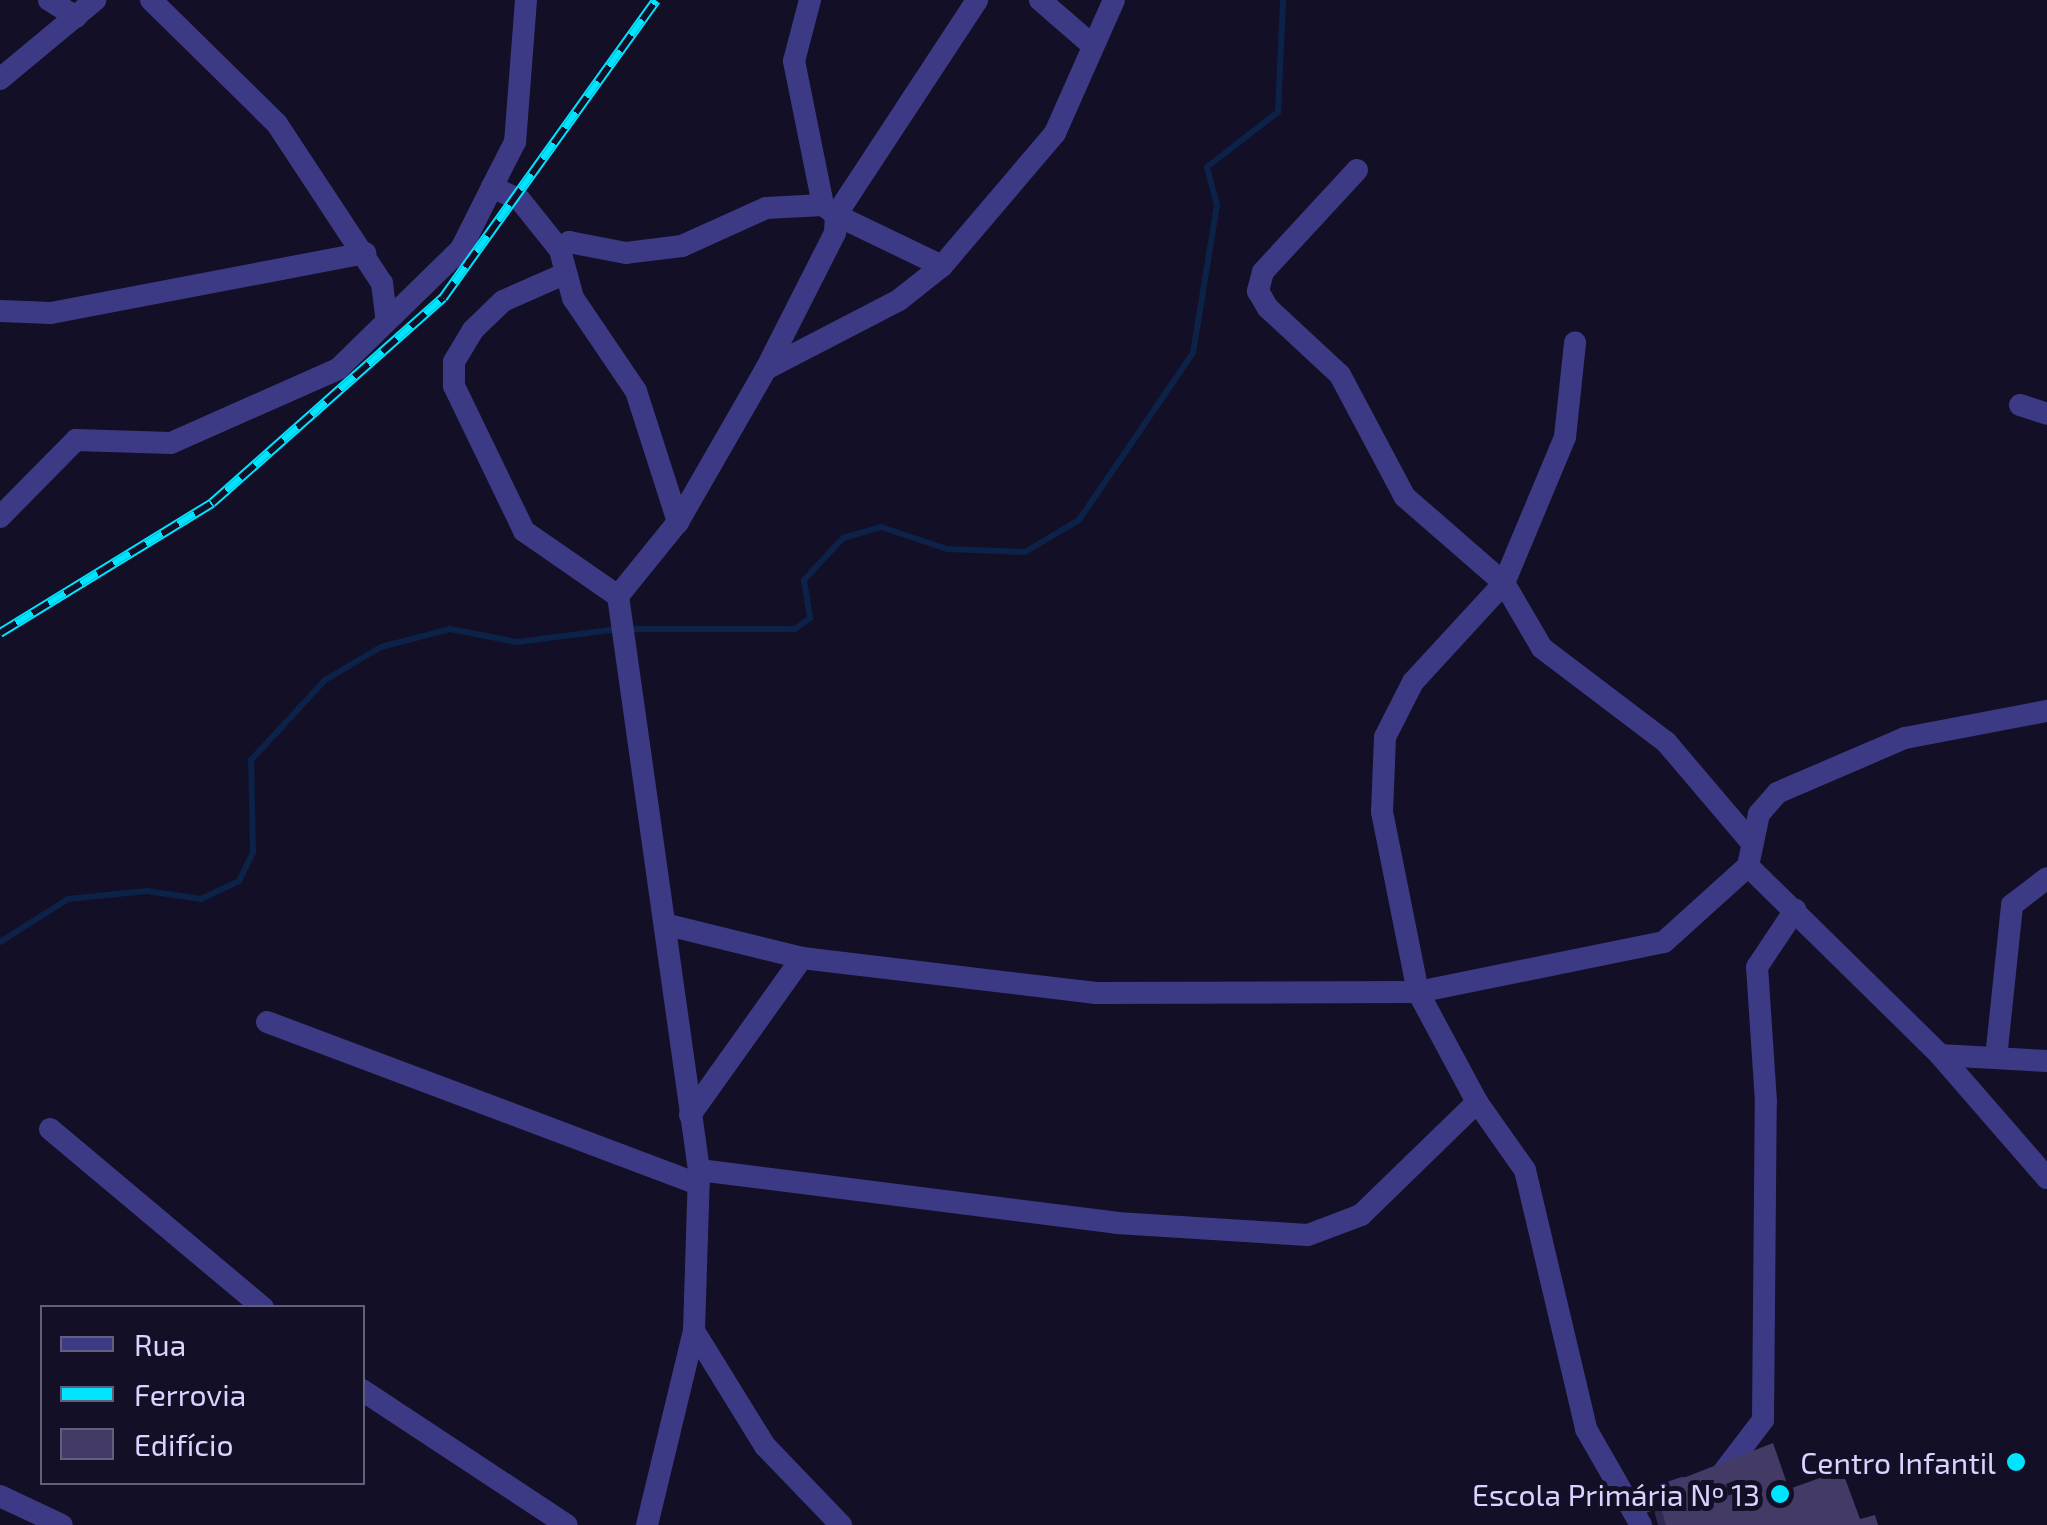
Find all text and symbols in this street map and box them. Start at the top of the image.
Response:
legend [40,1305,365,1485]
text: Rua [134,1326,186,1362]
text: Ferrovia [134,1376,246,1412]
text: Edifício [134,1426,233,1462]
place label: Centro Infantil [1800,1444,1996,1480]
marker: Centro Infantil [2005,1451,2027,1473]
place label: Escola Primária Nº 13 [1472,1476,1760,1512]
marker: Escola Primária Nº 13 [1769,1483,1791,1505]

